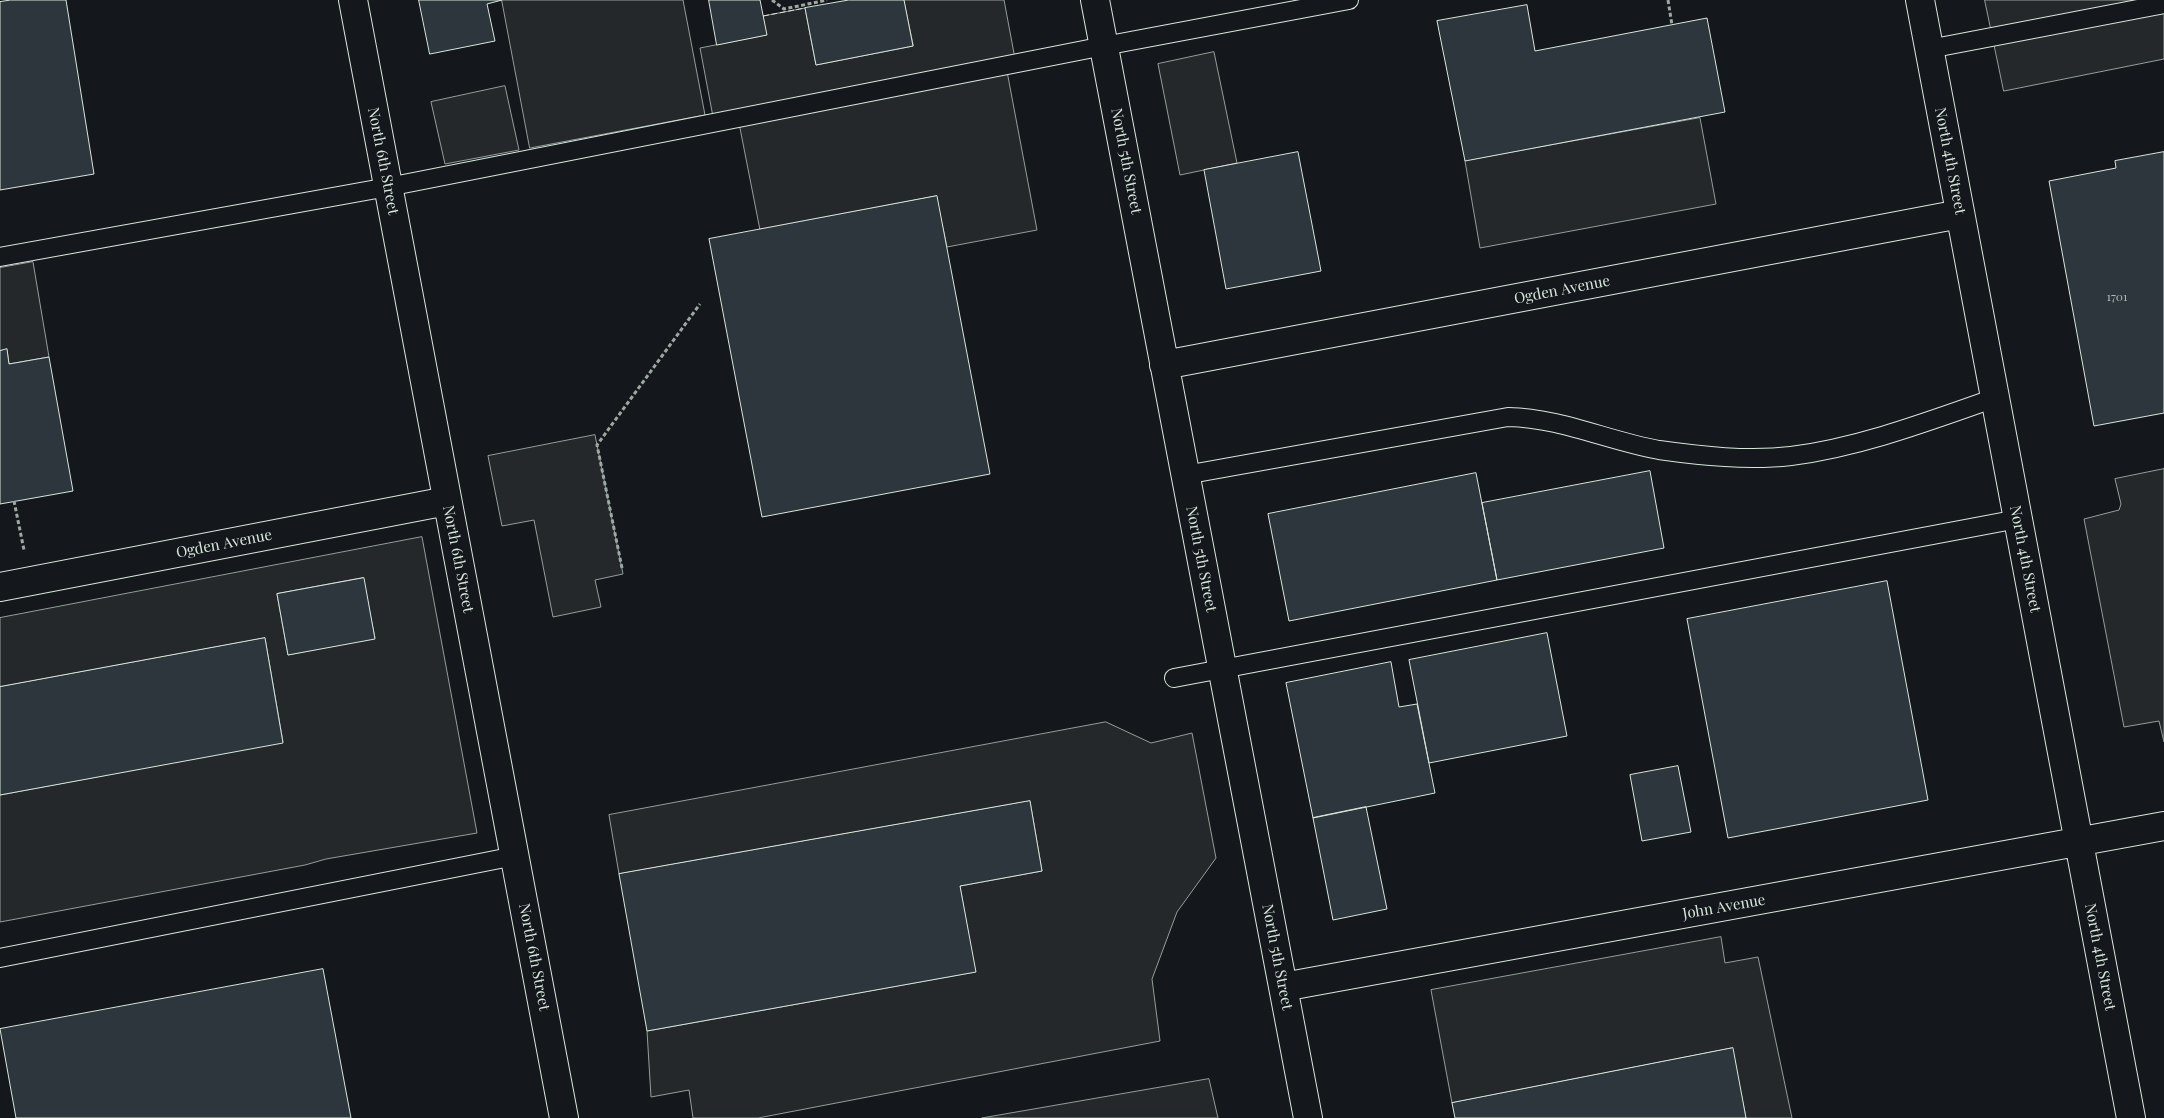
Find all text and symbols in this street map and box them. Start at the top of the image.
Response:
street label: North 6th Street [364,106,402,216]
street label: North 4th Street [1931,106,1969,216]
street label: North 5th Street [1107,107,1145,215]
street label: Ogden Avenue [1513,272,1611,308]
house number: 1701 [2107,290,2127,304]
street label: North 6th Street [439,504,477,614]
street label: North 4th Street [2006,504,2044,614]
street label: North 5th Street [1182,505,1220,613]
street label: Ogden Avenue [175,526,273,562]
street label: John Avenue [1681,891,1767,923]
street label: North 6th Street [515,902,553,1012]
street label: North 4th Street [2081,902,2119,1012]
street label: North 5th Street [1258,903,1296,1011]

